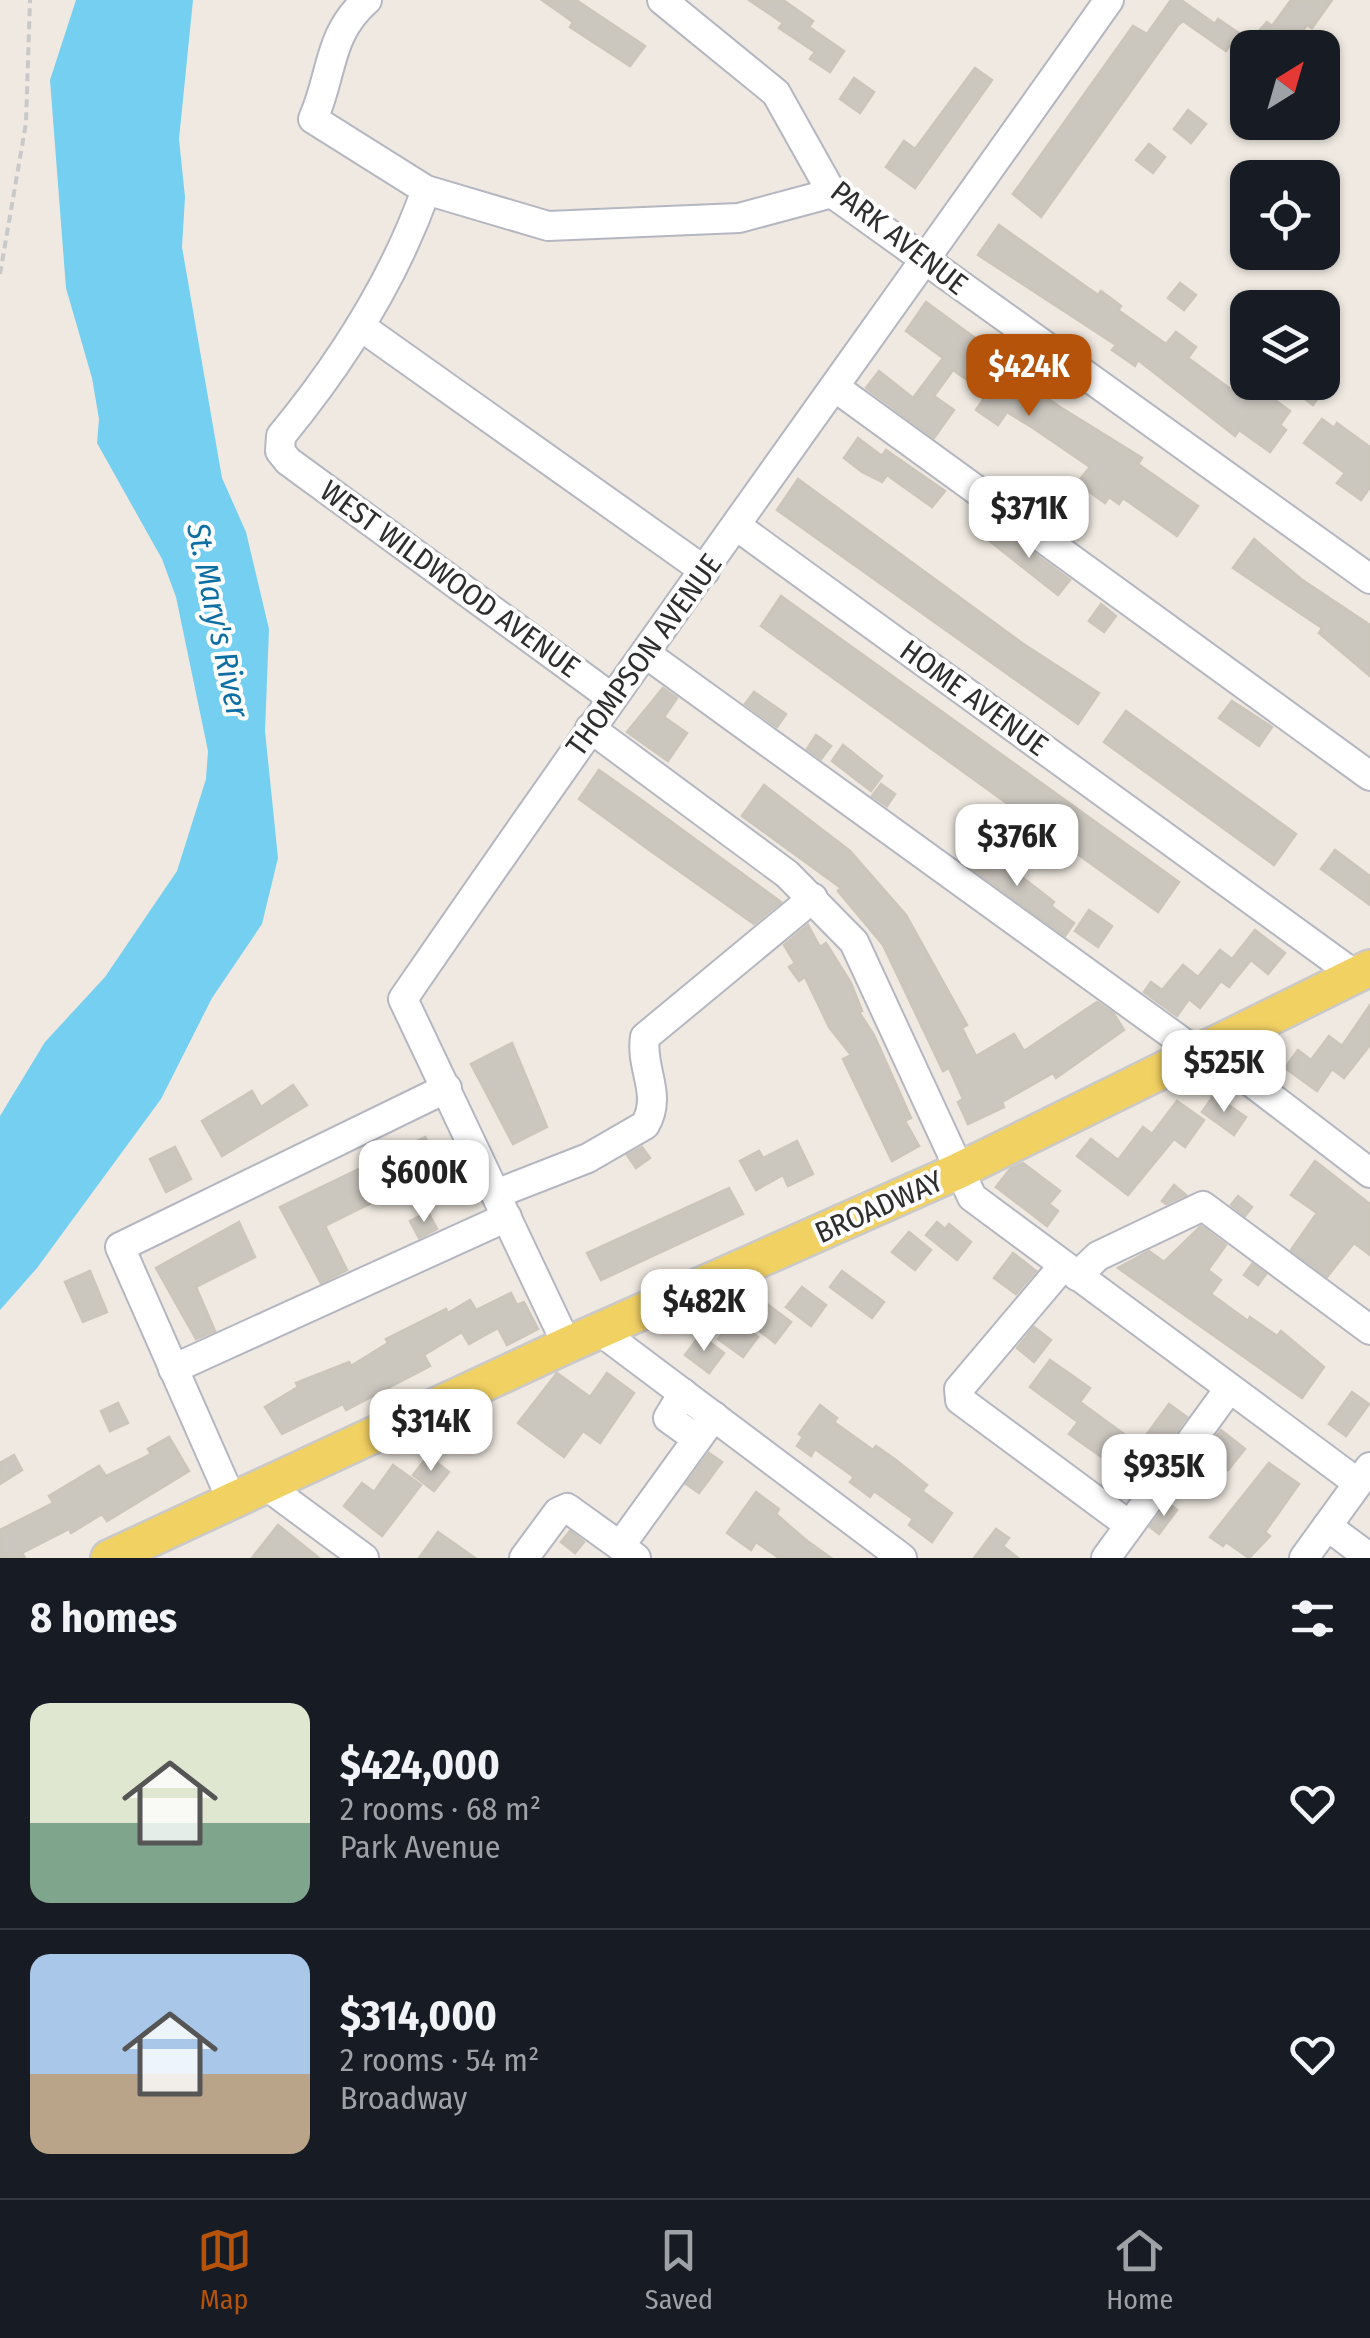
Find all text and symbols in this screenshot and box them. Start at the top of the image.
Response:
north arrow [1230,30,1340,140]
map controls [1230,30,1340,400]
button: locate [1230,160,1340,270]
street label: PARK AVENUE [823,173,975,303]
button: layers [1230,290,1340,400]
pin: $424K [959,334,1099,419]
text: $424K [988,347,1070,385]
street label: WEST WILDWOOD AVENUE [313,473,587,685]
pin: $371K [959,476,1099,561]
text: $371K [991,489,1067,527]
water label: St. Mary's River [179,518,257,722]
street label: THOMPSON AVENUE [559,547,729,763]
street label: HOME AVENUE [893,632,1055,764]
pin: $376K [947,804,1087,889]
text: $376K [977,817,1057,855]
pin: $525K [1154,1030,1294,1115]
text: $525K [1184,1043,1264,1081]
pin: $600K [354,1140,494,1225]
text: $600K [381,1153,467,1191]
street label: BROADWAY [810,1163,948,1251]
pin: $482K [634,1269,774,1354]
text: $482K [663,1282,745,1320]
pin: $314K [361,1389,501,1474]
text: $314K [391,1402,471,1440]
pin: $935K [1094,1434,1234,1519]
text: $935K [1124,1447,1204,1485]
icon: filters [1285,1591,1340,1646]
text: 8 homes [30,1593,177,1643]
text: $424,000 [340,1740,500,1790]
icon: home [110,1743,230,1863]
icon: heart [1285,1776,1340,1831]
text: 2 rooms · 68 m² [340,1790,541,1828]
text: Park Avenue [340,1828,501,1866]
text: $314,000 [340,1991,497,2041]
icon: home [110,1994,230,2114]
icon: heart [1285,2027,1340,2082]
text: 2 rooms · 54 m² [340,2041,539,2079]
text: Broadway [340,2079,467,2117]
tab: Map [197,2223,252,2316]
tab: Saved [645,2223,713,2316]
tab: Home [1106,2223,1173,2316]

